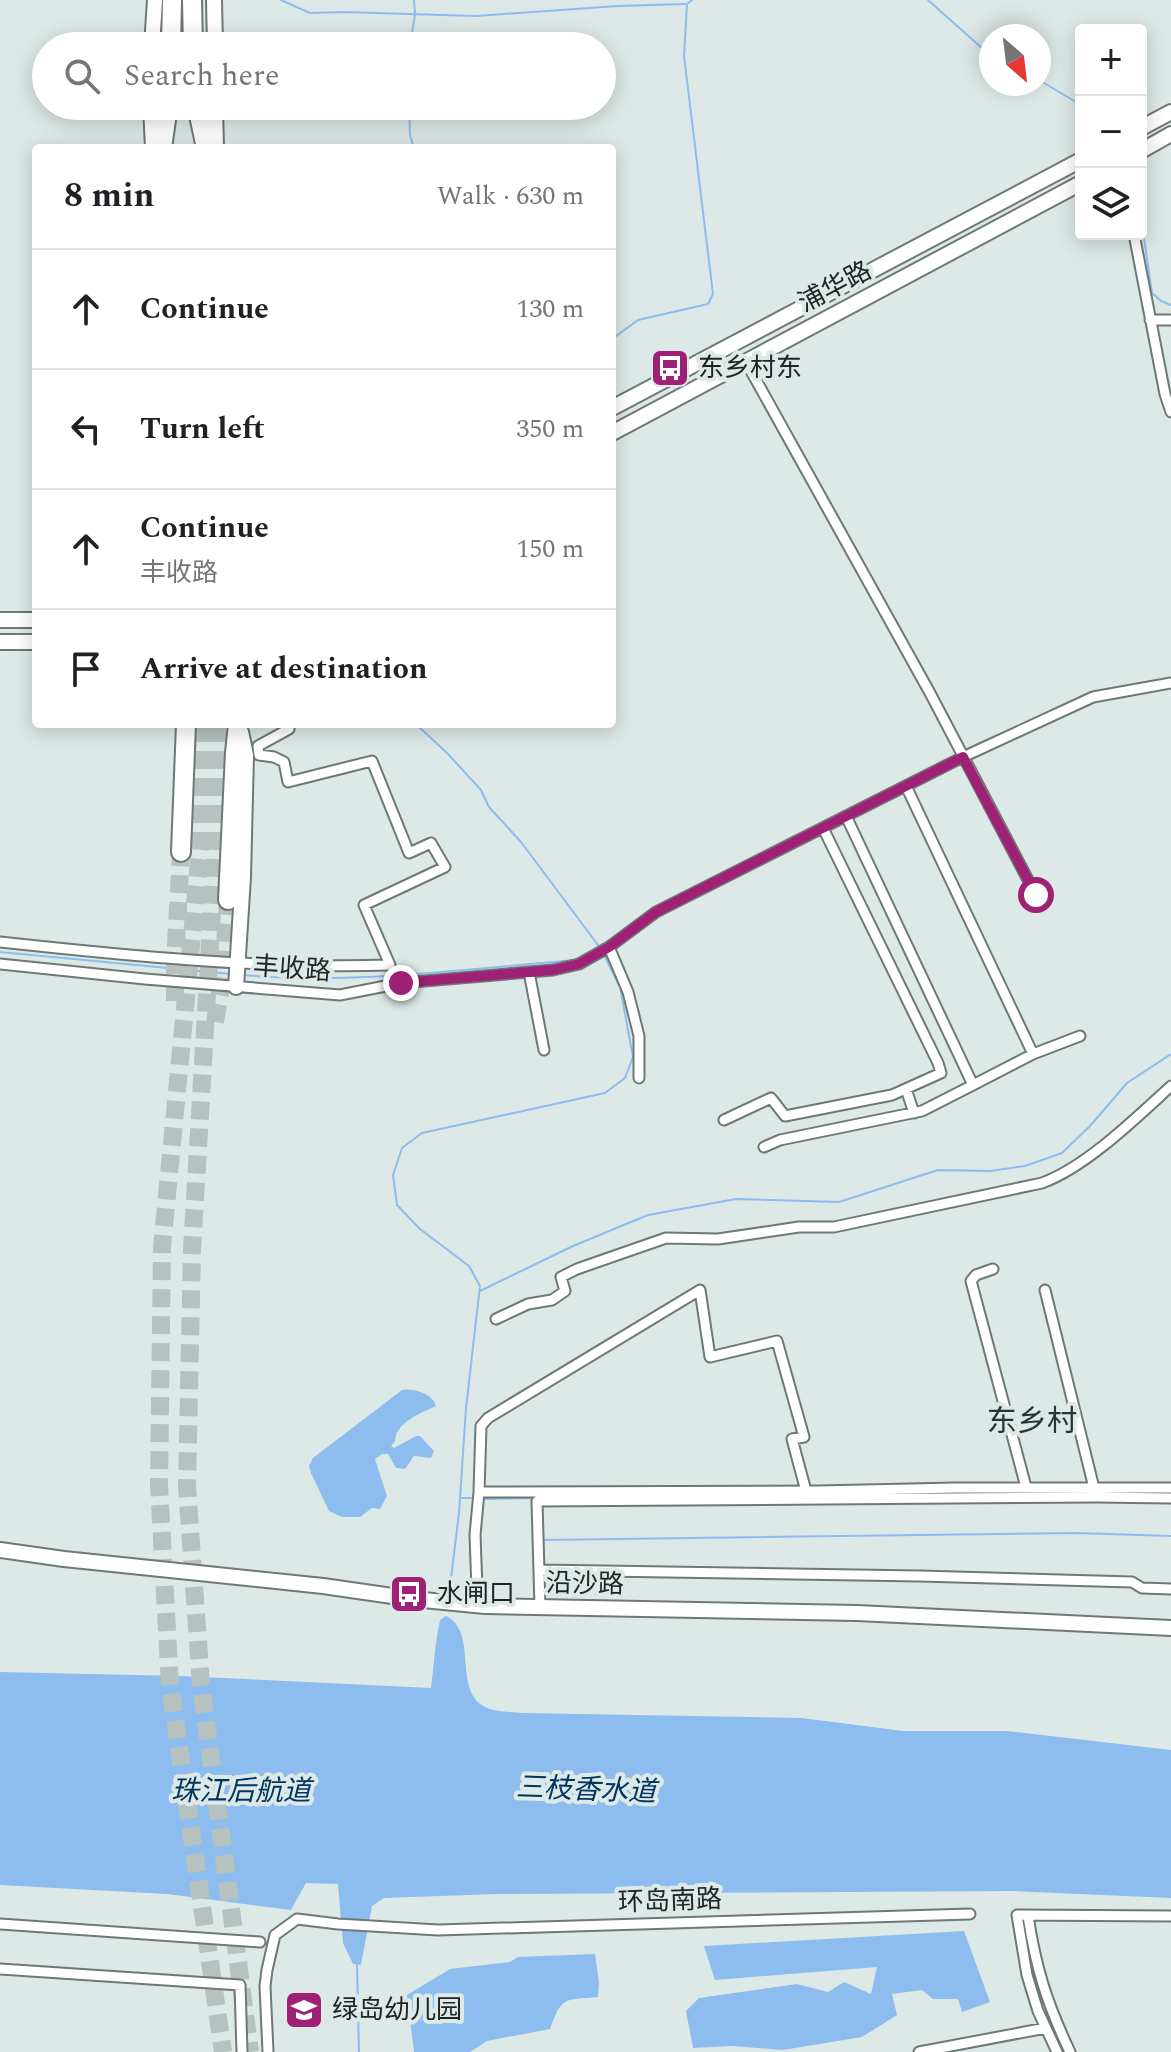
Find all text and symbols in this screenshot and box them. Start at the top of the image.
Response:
north arrow [979,24,1051,96]
map controls [1075,24,1147,240]
button: + [1075,24,1147,96]
search box [32,32,616,120]
text: Search here [124,53,280,99]
icon: search [60,54,104,98]
button: − [1075,96,1147,168]
button: layers [1075,168,1147,240]
text: 8 min [64,170,154,222]
text: Walk · 630 m [437,176,584,216]
street label: 浦华路 [791,251,879,323]
text: Continue [140,286,269,332]
icon: ahead [64,287,108,331]
text: 130 m [516,289,584,329]
bus stop icon: 东乡村东 [649,347,691,389]
place label: 东乡村东 [698,348,802,388]
text: Turn left [140,406,265,452]
icon: left [64,407,108,451]
text: 350 m [516,409,584,449]
text: Continue [140,505,269,551]
icon: ahead [64,527,108,571]
text: 150 m [516,529,584,569]
text: 丰收路 [140,553,218,593]
text: Arrive at destination [140,646,427,692]
icon: arrive [64,647,108,691]
route start [1018,877,1054,913]
street label: 丰收路 [252,946,332,992]
route end [383,965,419,1001]
district label: 东乡村 [987,1399,1077,1445]
street label: 沿沙路 [546,1563,624,1605]
bus stop icon: 水闸口 [388,1573,430,1615]
place label: 水闸口 [437,1574,515,1614]
water label: 三枝香水道 [515,1766,661,1814]
water label: 珠江后航道 [171,1770,315,1813]
street label: 环岛南路 [617,1879,723,1923]
school or university icon: 绿岛幼儿园 [283,1989,325,2031]
place label: 绿岛幼儿园 [332,1990,462,2030]

